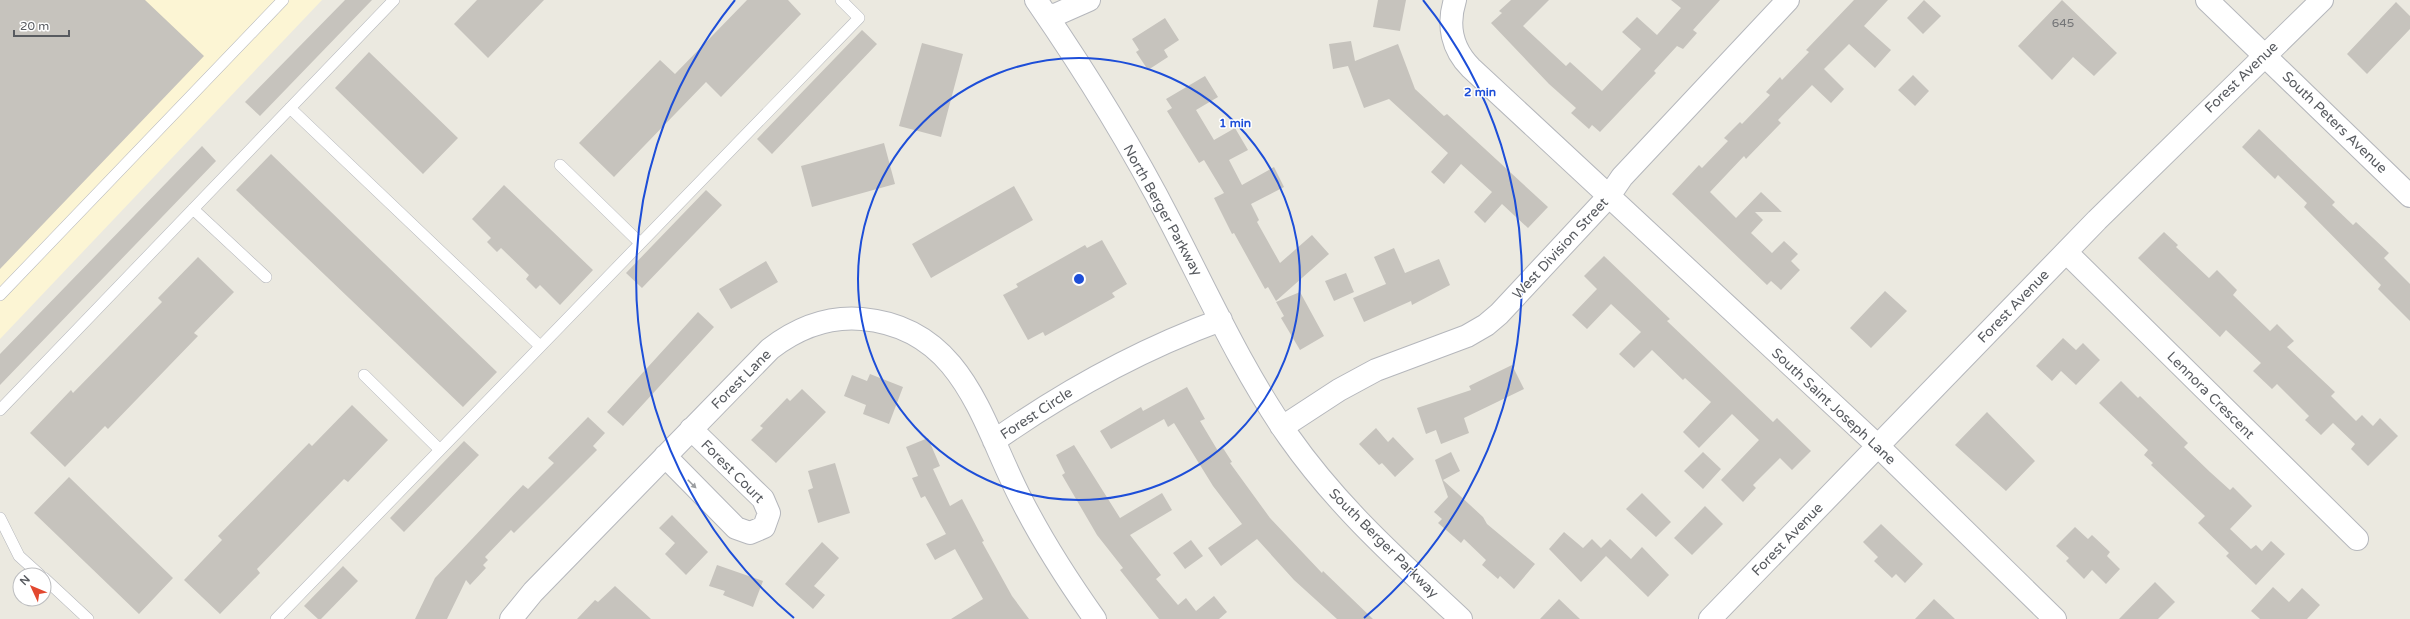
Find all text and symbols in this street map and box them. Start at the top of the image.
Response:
scale bar [14,12,69,38]
house number: 645 [2052,16,2074,30]
text: 20 m [20,19,49,33]
street label: Forest Avenue [2201,38,2282,117]
street label: South Peters Avenue [2279,68,2391,177]
text: 2 min [1464,85,1496,99]
text: 1 min [1219,116,1251,130]
street label: North Berger Parkway [1119,142,1206,279]
street label: West Division Street [1509,194,1612,303]
street label: Forest Avenue [1974,266,2053,347]
centre of rings [1072,272,1086,286]
street label: South Saint Joseph Lane [1768,344,1899,468]
street label: Forest Lane [708,346,775,413]
street label: Lennora Crescent [2163,348,2258,443]
street label: Forest Circle [997,384,1076,443]
street label: Forest Court [697,436,768,507]
one-way arrow [687,479,697,489]
street label: South Berger Parkway [1325,485,1442,602]
street label: Forest Avenue [1748,499,1827,580]
north arrow [12,567,52,607]
text: N [17,573,33,588]

